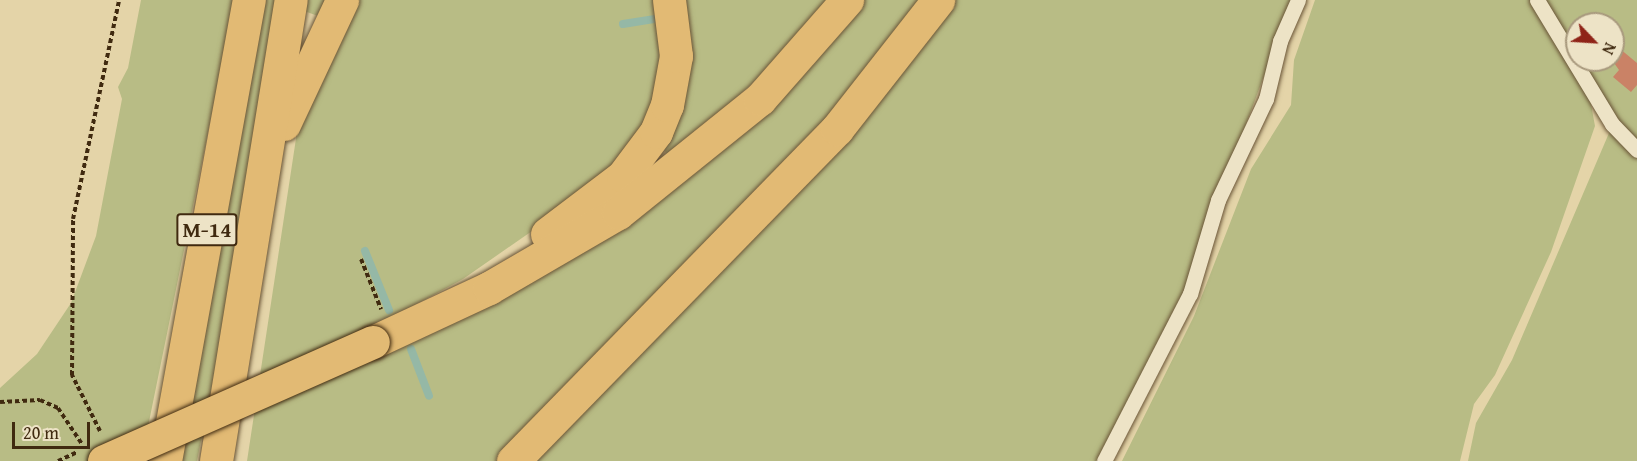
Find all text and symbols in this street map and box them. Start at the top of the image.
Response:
north arrow [1565,12,1625,72]
text: N [1596,39,1623,59]
road number: М-14 [176,211,238,249]
scale bar [15,410,93,448]
text: 20 m [23,419,59,446]

